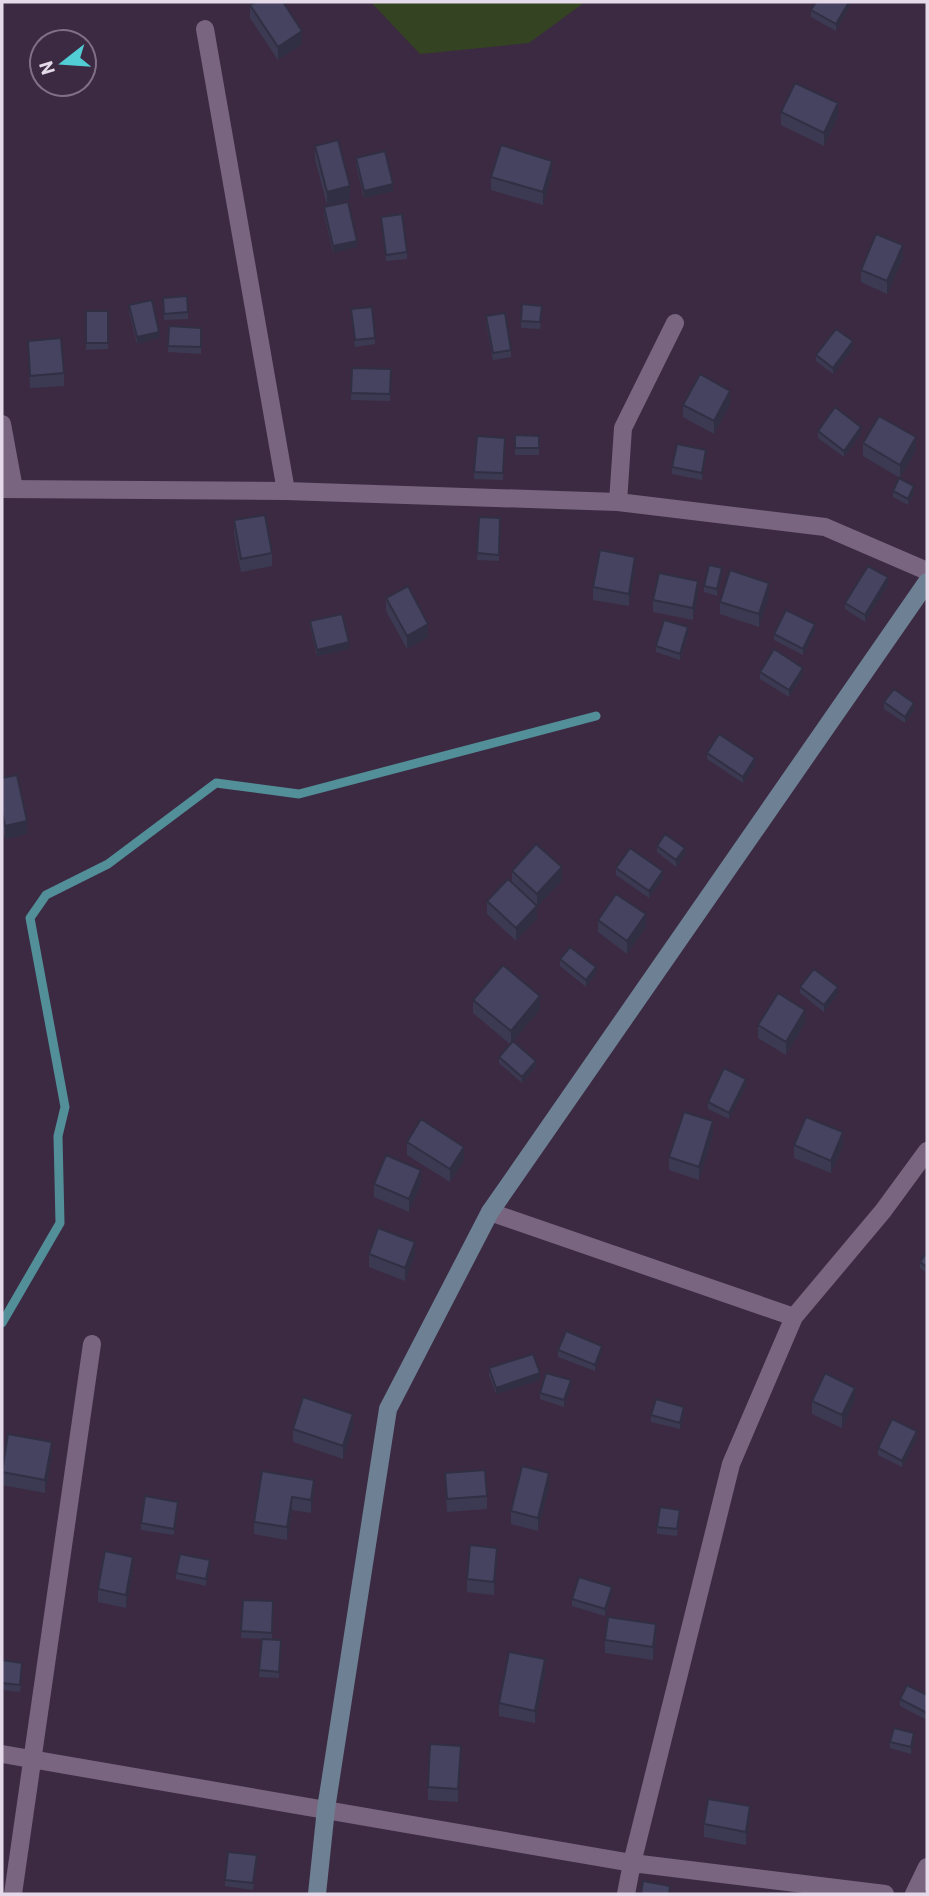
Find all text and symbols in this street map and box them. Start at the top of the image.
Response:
north arrow [28,28,98,98]
text: N [33,59,59,78]

